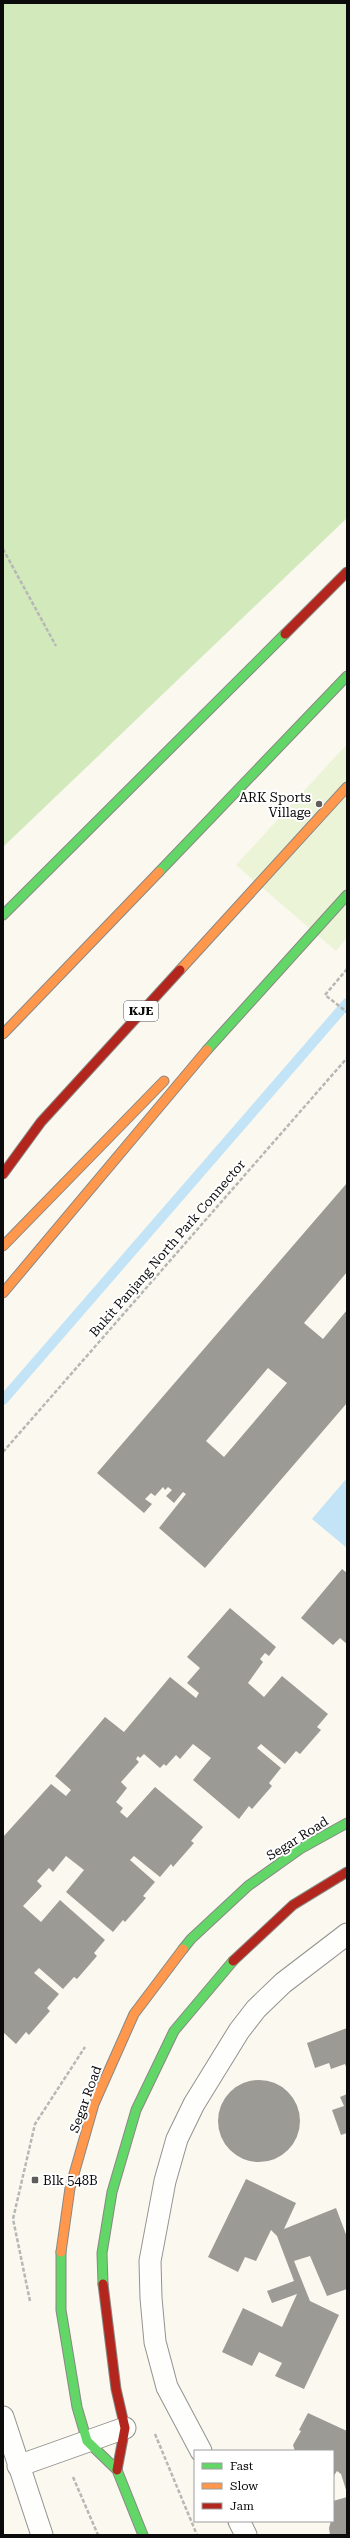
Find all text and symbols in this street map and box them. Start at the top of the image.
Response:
place label: ARK Sports Village [239,790,311,820]
marker: ARK Sports Village [314,799,324,809]
road number: KJE [124,1001,158,1021]
street label: Bukit Panjang North Park Connector [86,1156,249,1340]
street label: Segar Road [264,1813,332,1863]
street label: Segar Road [66,2063,105,2135]
place label: Blk 548B [43,2173,98,2188]
marker: Blk 548B [30,2175,40,2185]
legend [194,2450,334,2522]
text: Fast [230,2459,254,2473]
text: Slow [230,2479,258,2493]
text: Jam [230,2499,254,2513]

